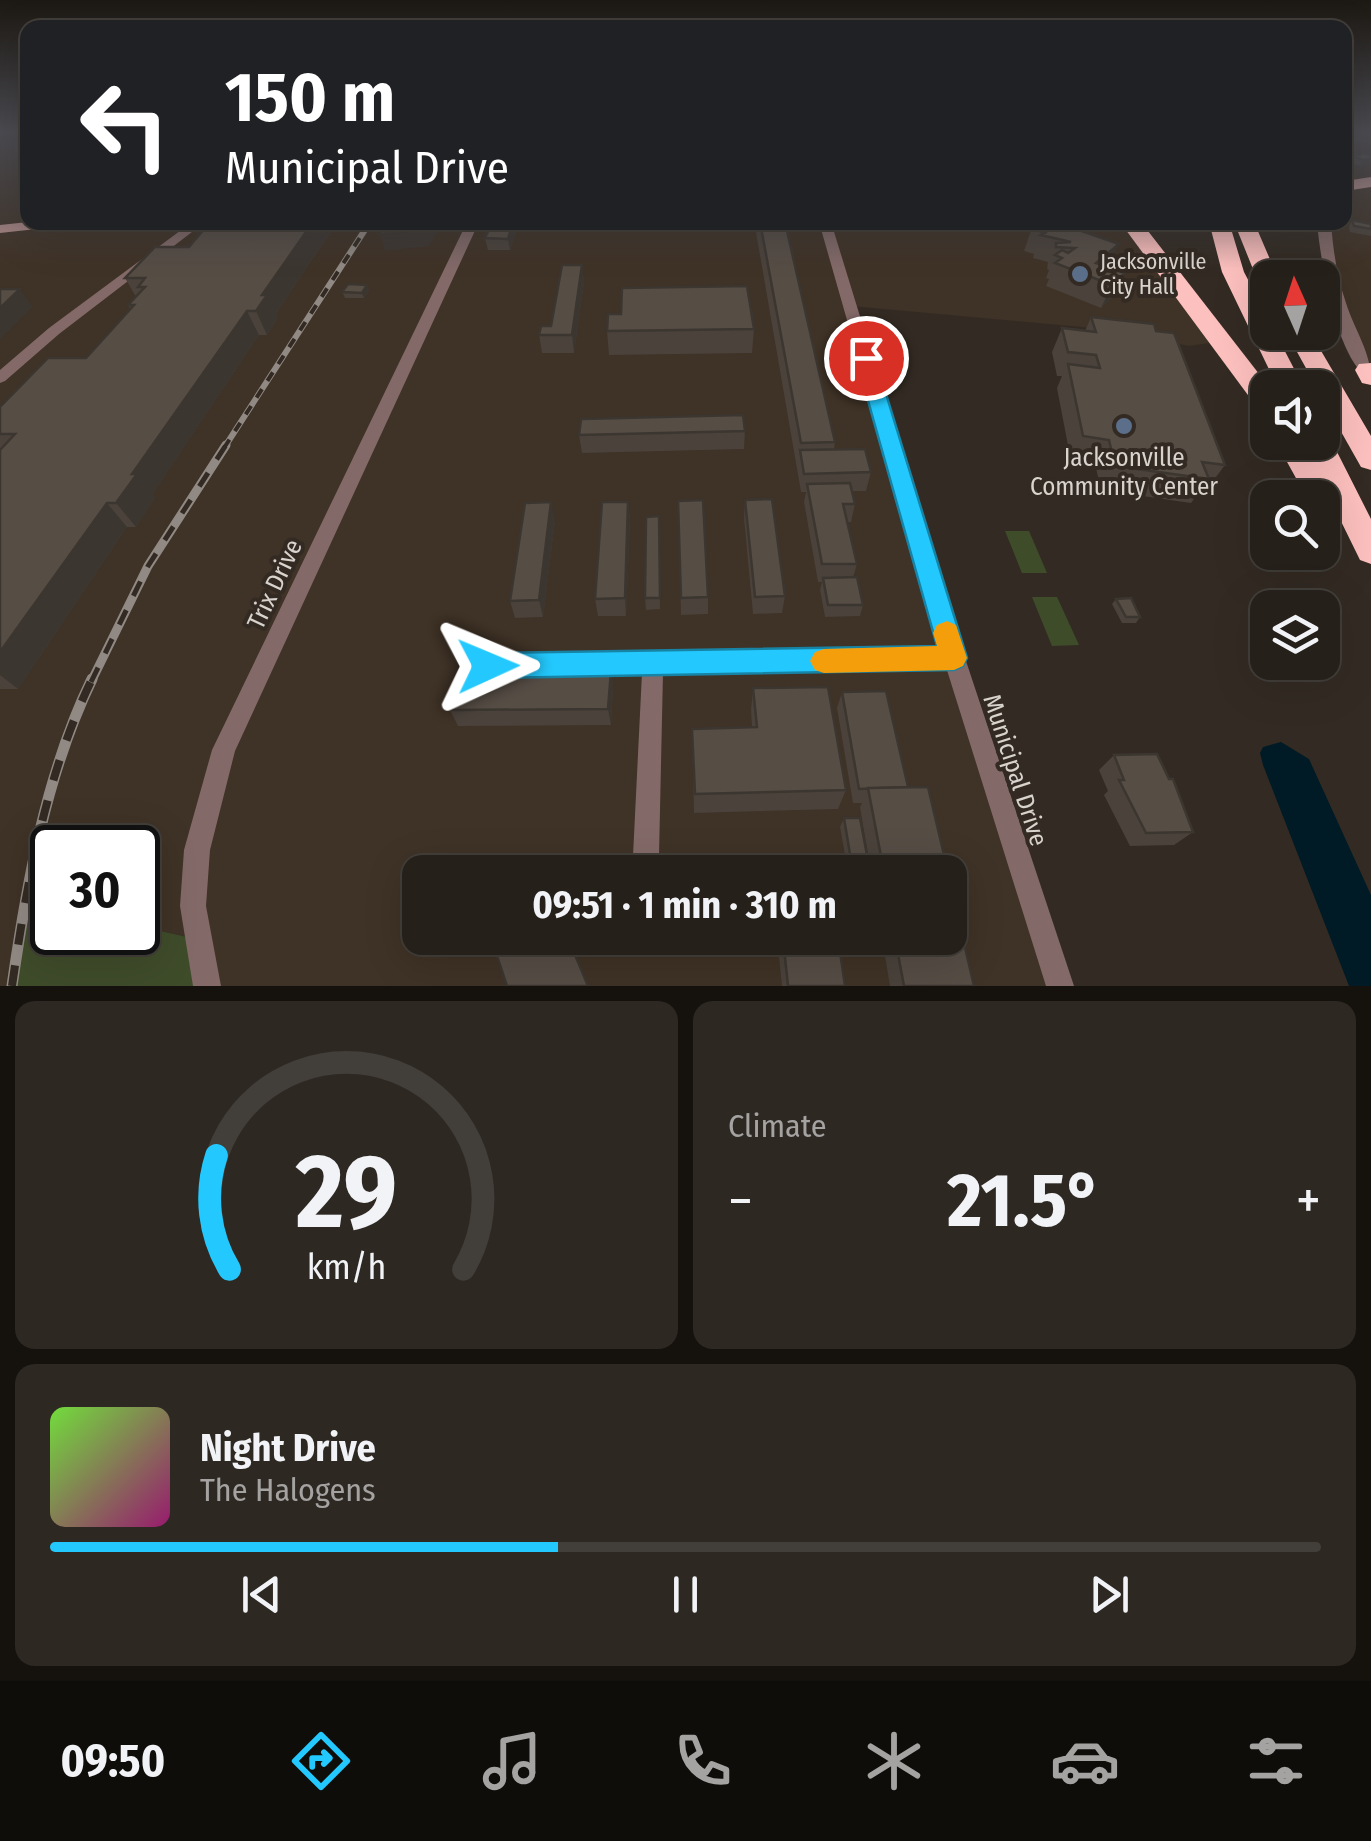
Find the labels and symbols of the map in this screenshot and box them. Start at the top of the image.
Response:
place label: Jacksonville City Hall [1100,248,1206,300]
north arrow [1250,260,1340,350]
marker: Jacksonville City Hall [1069,263,1091,285]
pin [824,316,909,401]
marker: Jacksonville Community Center [1113,415,1135,437]
place label: Jacksonville Community Center [1030,443,1218,502]
street label: Trix Drive [241,535,309,634]
position arrow [436,614,540,718]
street label: Municipal Drive [976,691,1054,850]
speed limit sign: 30 [30,825,160,955]

